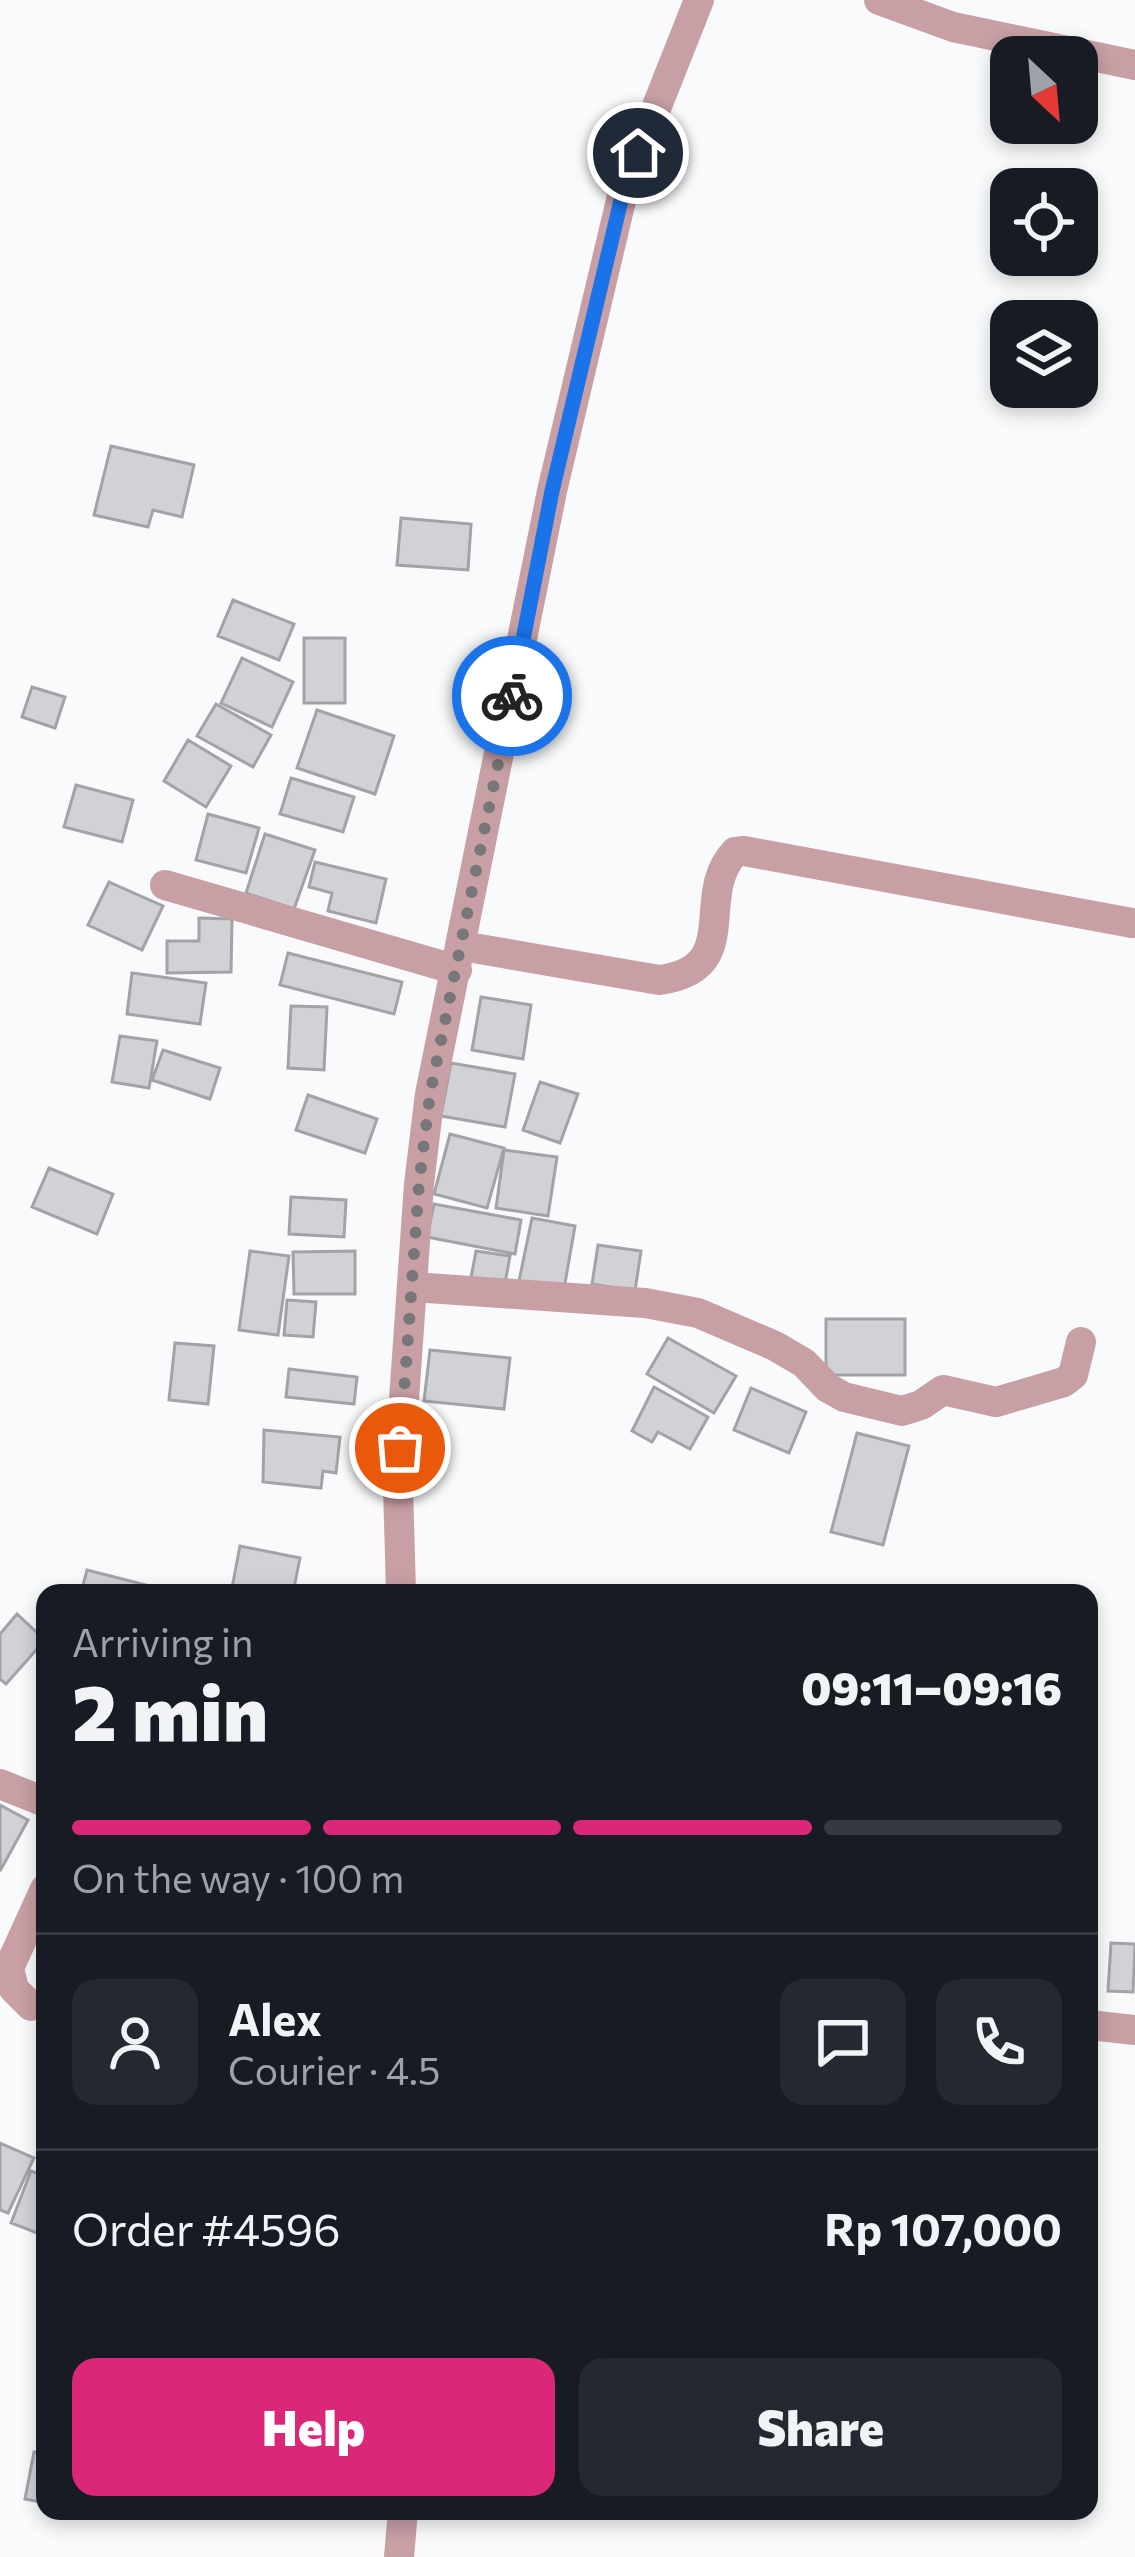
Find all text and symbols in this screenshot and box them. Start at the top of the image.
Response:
north arrow [990,36,1098,144]
map controls [990,36,1098,408]
pin [587,102,689,204]
icon: home [605,120,671,186]
button: locate [990,168,1098,276]
button: layers [990,300,1098,408]
courier [452,636,572,756]
icon: bike [479,663,545,729]
pin [349,1397,451,1499]
icon: bag [367,1415,433,1481]
text: Arriving in [72,1617,253,1665]
text: 09:11–09:16 [801,1659,1062,1714]
text: 2 min [72,1662,268,1757]
text: On the way · 100 m [72,1853,404,1901]
button: person [72,1979,198,2105]
button: chat [780,1979,906,2105]
button: phone [936,1979,1062,2105]
text: Alex [228,1990,322,2045]
text: Courier · 4.5 [228,2045,440,2093]
text: Order #4596 [72,2200,341,2255]
text: Rp 107,000 [824,2200,1062,2255]
button: Help [72,2358,555,2496]
button: Share [579,2358,1062,2496]

